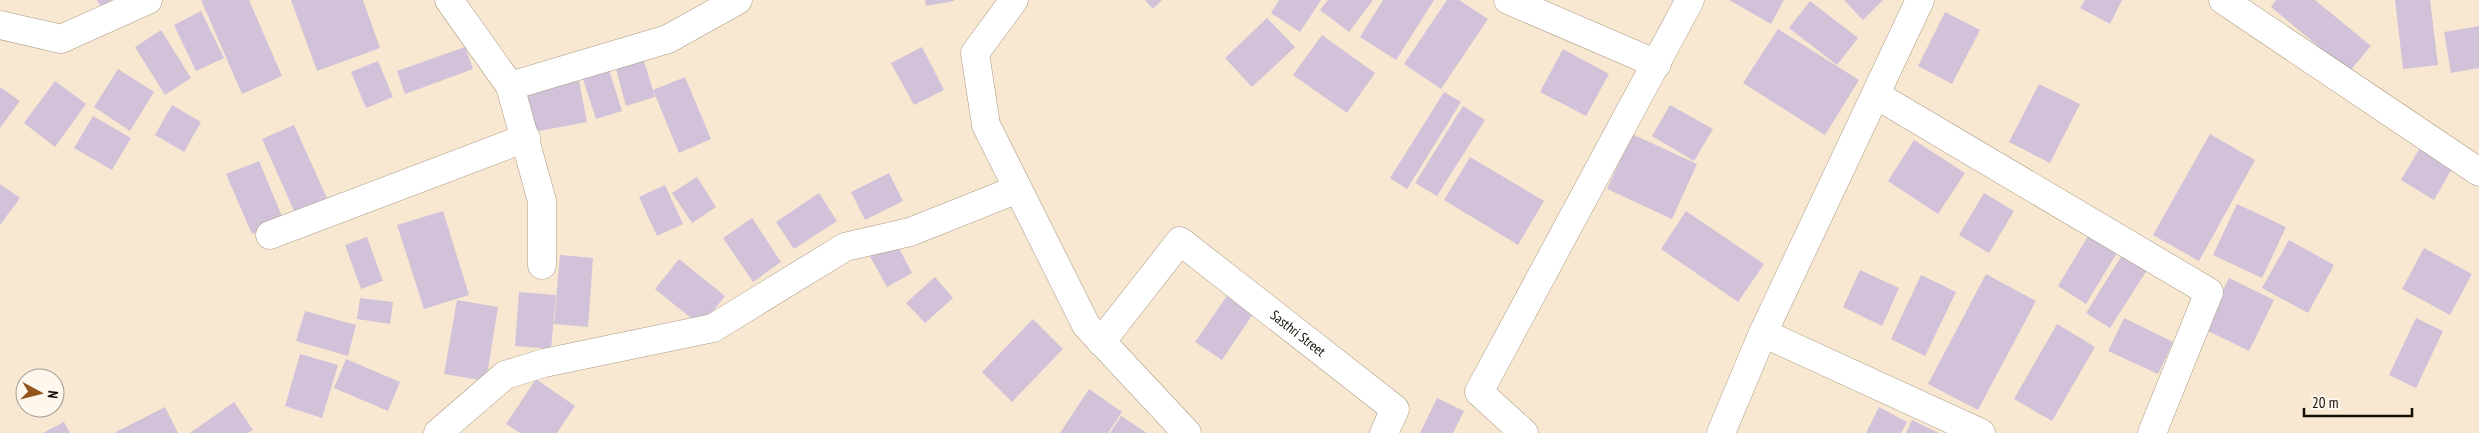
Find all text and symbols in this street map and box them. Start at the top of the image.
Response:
street label: Sasthri Street [1267,306,1329,360]
north arrow [15,368,65,418]
scale bar [2304,386,2412,418]
text: N [44,390,62,399]
text: 20 m [2312,393,2338,412]

